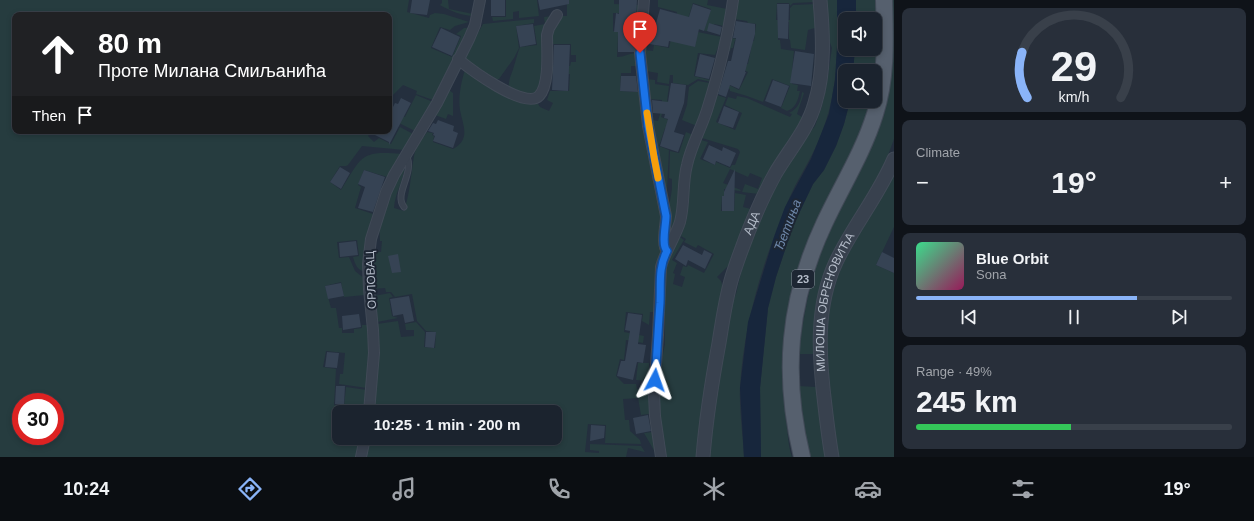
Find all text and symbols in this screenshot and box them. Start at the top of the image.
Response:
pin [623,12,657,53]
map controls [838,12,882,108]
button: sound [838,12,882,56]
icon: arrive [629,18,651,40]
icon: ahead [32,28,84,80]
text: 80 m [98,28,162,59]
text: 29 [1051,43,1097,90]
text: Проте Милана Смиљанића [98,61,326,81]
button: search [838,64,882,108]
text: km/h [1059,89,1090,105]
icon: arrive [74,104,96,126]
text: Then [32,107,66,124]
text: Climate [916,145,960,160]
text: 19° [1051,166,1097,199]
text: − [916,170,929,195]
text: + [1219,170,1232,195]
water label: Ђетиња [771,197,804,253]
street label: АДА [741,209,763,237]
street label: МИЛОША ОБРЕНОВИЋА [813,230,857,372]
street label: ОРЛОВАЦ [363,250,379,309]
text: Blue Orbit [976,250,1049,267]
text: Sona [976,267,1006,282]
road number: 23 [792,270,814,288]
icon: previous [958,306,980,328]
icon: pause [1063,306,1085,328]
icon: next [1168,306,1190,328]
position arrow [634,359,676,401]
text: Range · 49% [916,364,992,379]
text: 245 km [916,385,1018,418]
speed limit sign: 30 [12,393,64,445]
text: 10:25 · 1 min · 200 m [374,416,520,433]
icon: directions [236,475,264,503]
icon: music [390,475,418,503]
icon: phone [545,475,573,503]
icon: climate [700,475,728,503]
icon: car [854,475,882,503]
icon: filters [1009,475,1037,503]
text: 10:24 [63,479,109,499]
text: 19° [1163,479,1191,499]

